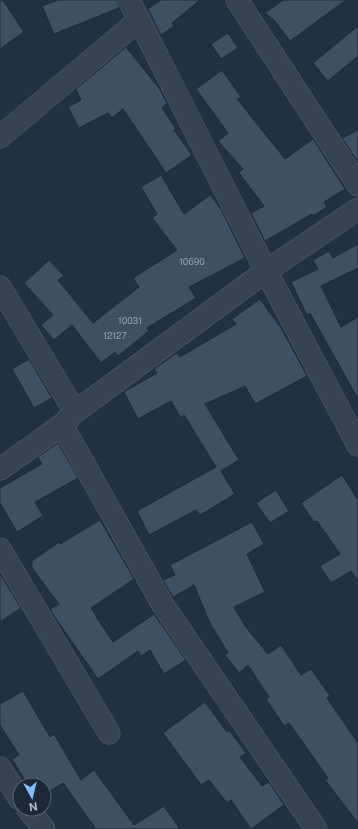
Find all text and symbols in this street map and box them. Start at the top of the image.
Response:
house number: 10690 [179,256,205,267]
house number: 10031 [118,315,142,326]
house number: 12127 [103,330,127,341]
north arrow [12,777,52,817]
text: N [28,800,38,813]

